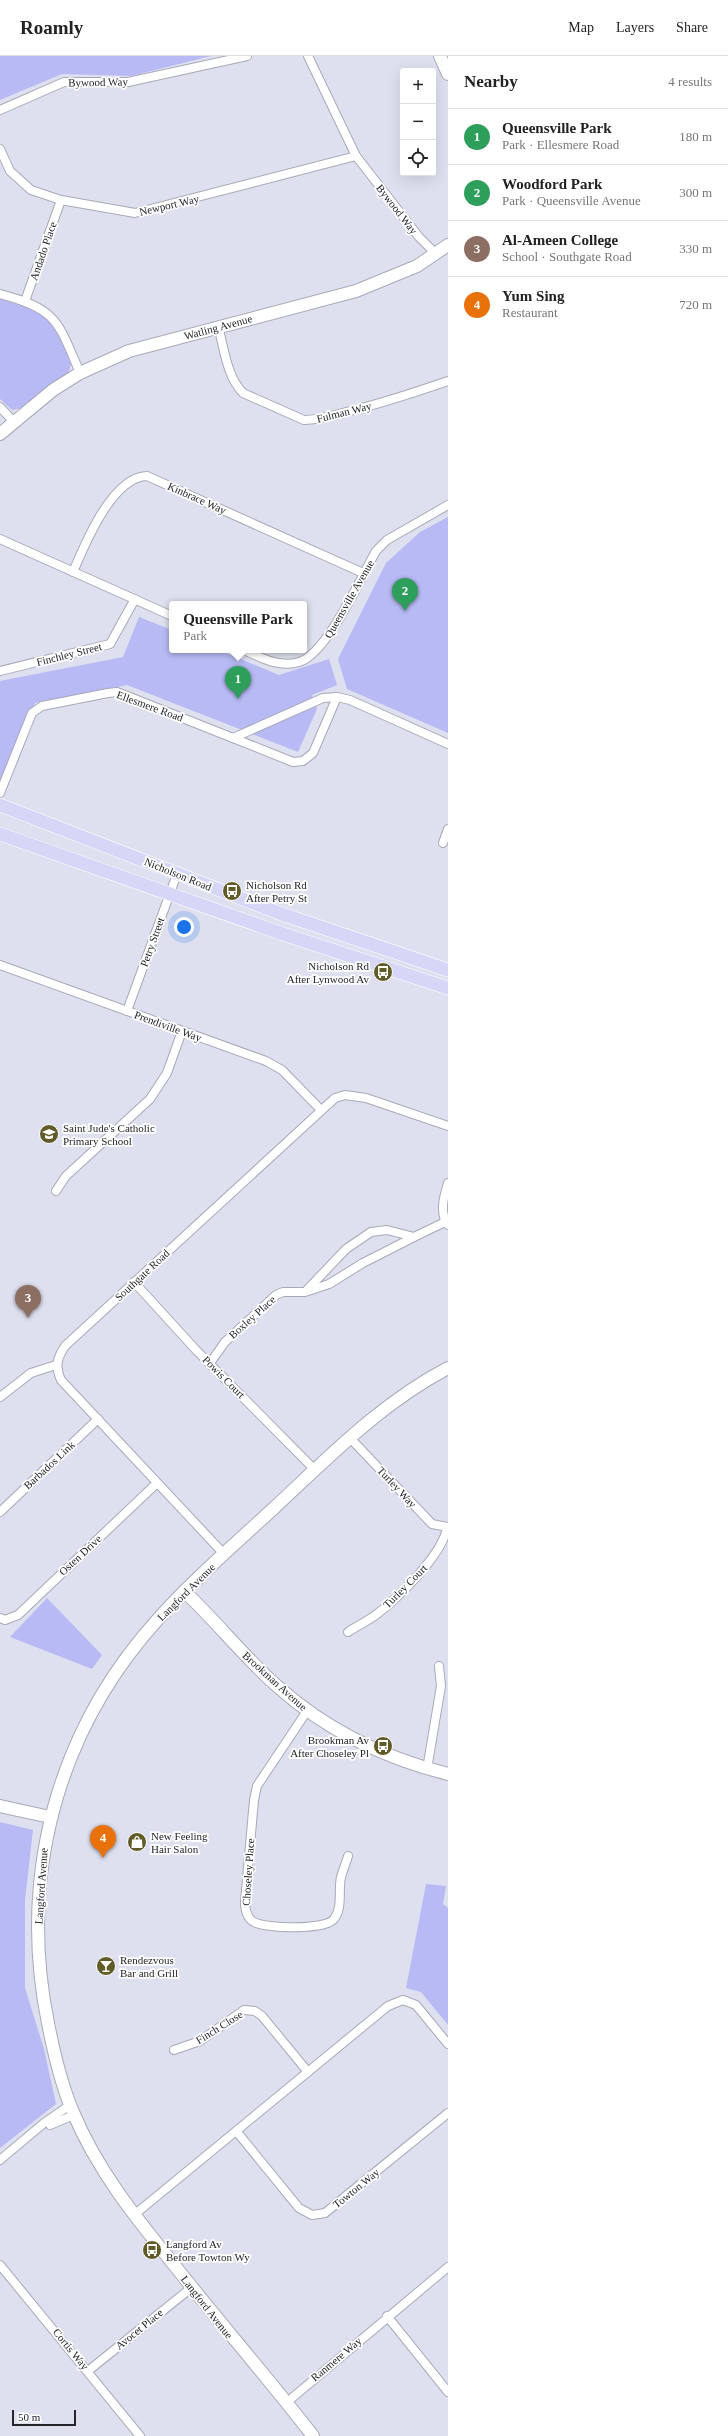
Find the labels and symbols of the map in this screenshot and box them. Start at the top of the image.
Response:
street label: Bywood Way [68,75,128,89]
street label: Bywood Way [374,182,420,237]
street label: Newport Way [138,192,201,218]
street label: Andado Place [27,220,59,282]
street label: Watling Avenue [183,312,254,342]
street label: Fulman Way [315,399,373,425]
street label: Kinbrace Way [166,480,229,516]
street label: Queensville Avenue [322,558,376,640]
pin: 2 [392,578,418,611]
street label: Finchley Street [35,640,103,668]
pin: 1 [225,666,251,699]
street label: Ellesmere Road [115,688,185,724]
street label: Nicholson Road [143,855,214,893]
place label: Nicholson Rd After Petry St [246,879,307,904]
bus stop icon: Nicholson Rd After Petry St [221,880,243,902]
street label: Petry Street [138,916,166,968]
your location [174,917,194,937]
place label: Nicholson Rd After Lynwood Av [287,960,369,985]
bus stop icon: Nicholson Rd After Lynwood Av [372,961,394,983]
street label: Prendiville Way [133,1008,204,1044]
place label: Saint Jude's Catholic Primary School [63,1122,155,1147]
school or university icon: Saint Jude's Catholic Primary School [38,1123,60,1145]
street label: Southgate Road [112,1246,172,1303]
pin: 3 [15,1285,41,1318]
street label: Boxley Place [226,1293,278,1341]
street label: Powis Court [200,1353,248,1401]
street label: Barbados Link [21,1438,77,1492]
street label: Turley Way [375,1464,419,1510]
street label: Osten Drive [56,1532,104,1578]
street label: Langford Avenue [155,1561,217,1623]
street label: Turley Court [381,1562,429,1610]
street label: Brookman Avenue [241,1649,310,1713]
place label: Brookman Av After Choseley Pl [290,1734,369,1759]
bus stop icon: Brookman Av After Choseley Pl [372,1735,394,1757]
pin: 4 [90,1825,116,1858]
place label: New Feeling Hair Salon [151,1830,208,1855]
shop icon: New Feeling Hair Salon [126,1831,148,1853]
street label: Choseley Place [240,1838,256,1906]
street label: Langford Avenue [32,1847,50,1925]
place label: Rendezvous Bar and Grill [120,1954,178,1979]
bar icon: Rendezvous Bar and Grill [95,1955,117,1977]
street label: Finch Close [193,2008,245,2046]
street label: Towton Way [331,2165,382,2210]
place label: Langford Av Before Towton Wy [166,2238,250,2263]
bus stop icon: Langford Av Before Towton Wy [141,2239,163,2261]
street label: Langford Avenue [179,2273,235,2341]
street label: Avocet Place [113,2306,165,2352]
street label: Cortis Way [51,2326,91,2372]
street label: Ranmere Way [308,2334,364,2384]
scale bar [12,2408,76,2427]

